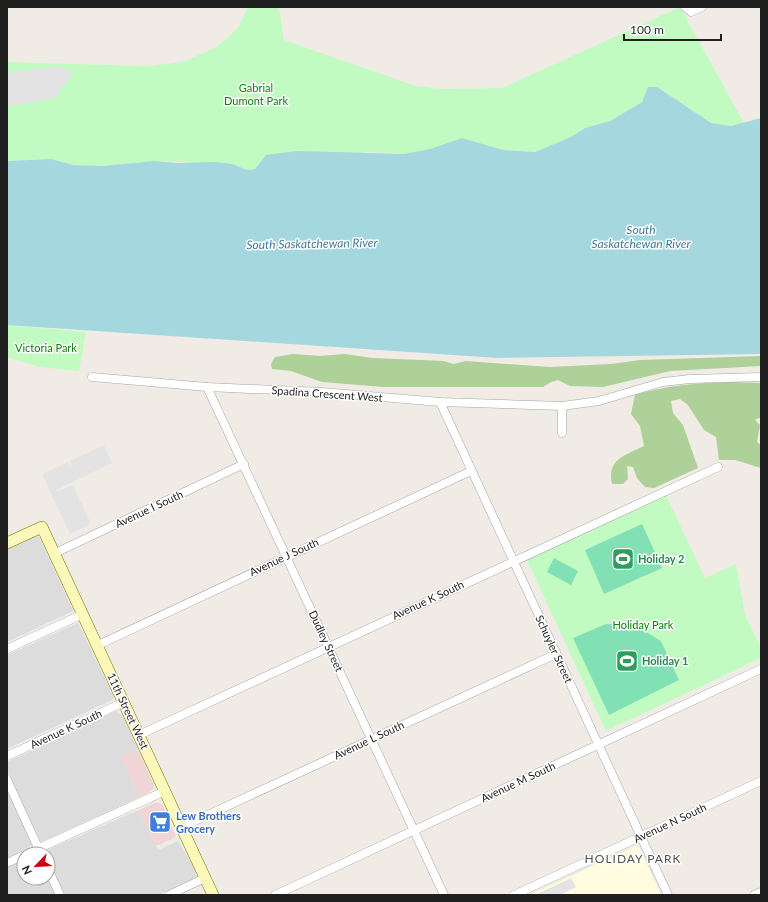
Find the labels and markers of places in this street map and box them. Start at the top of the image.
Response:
sports icon: Holiday 2 [610,546,636,572]
place label: Holiday 2 [638,552,684,565]
sports icon: Holiday 1 [614,648,640,674]
place label: Holiday 1 [642,654,688,667]
supermarket icon: Lew Brothers Grocery [147,809,173,835]
place label: Lew Brothers Grocery [176,809,241,835]

